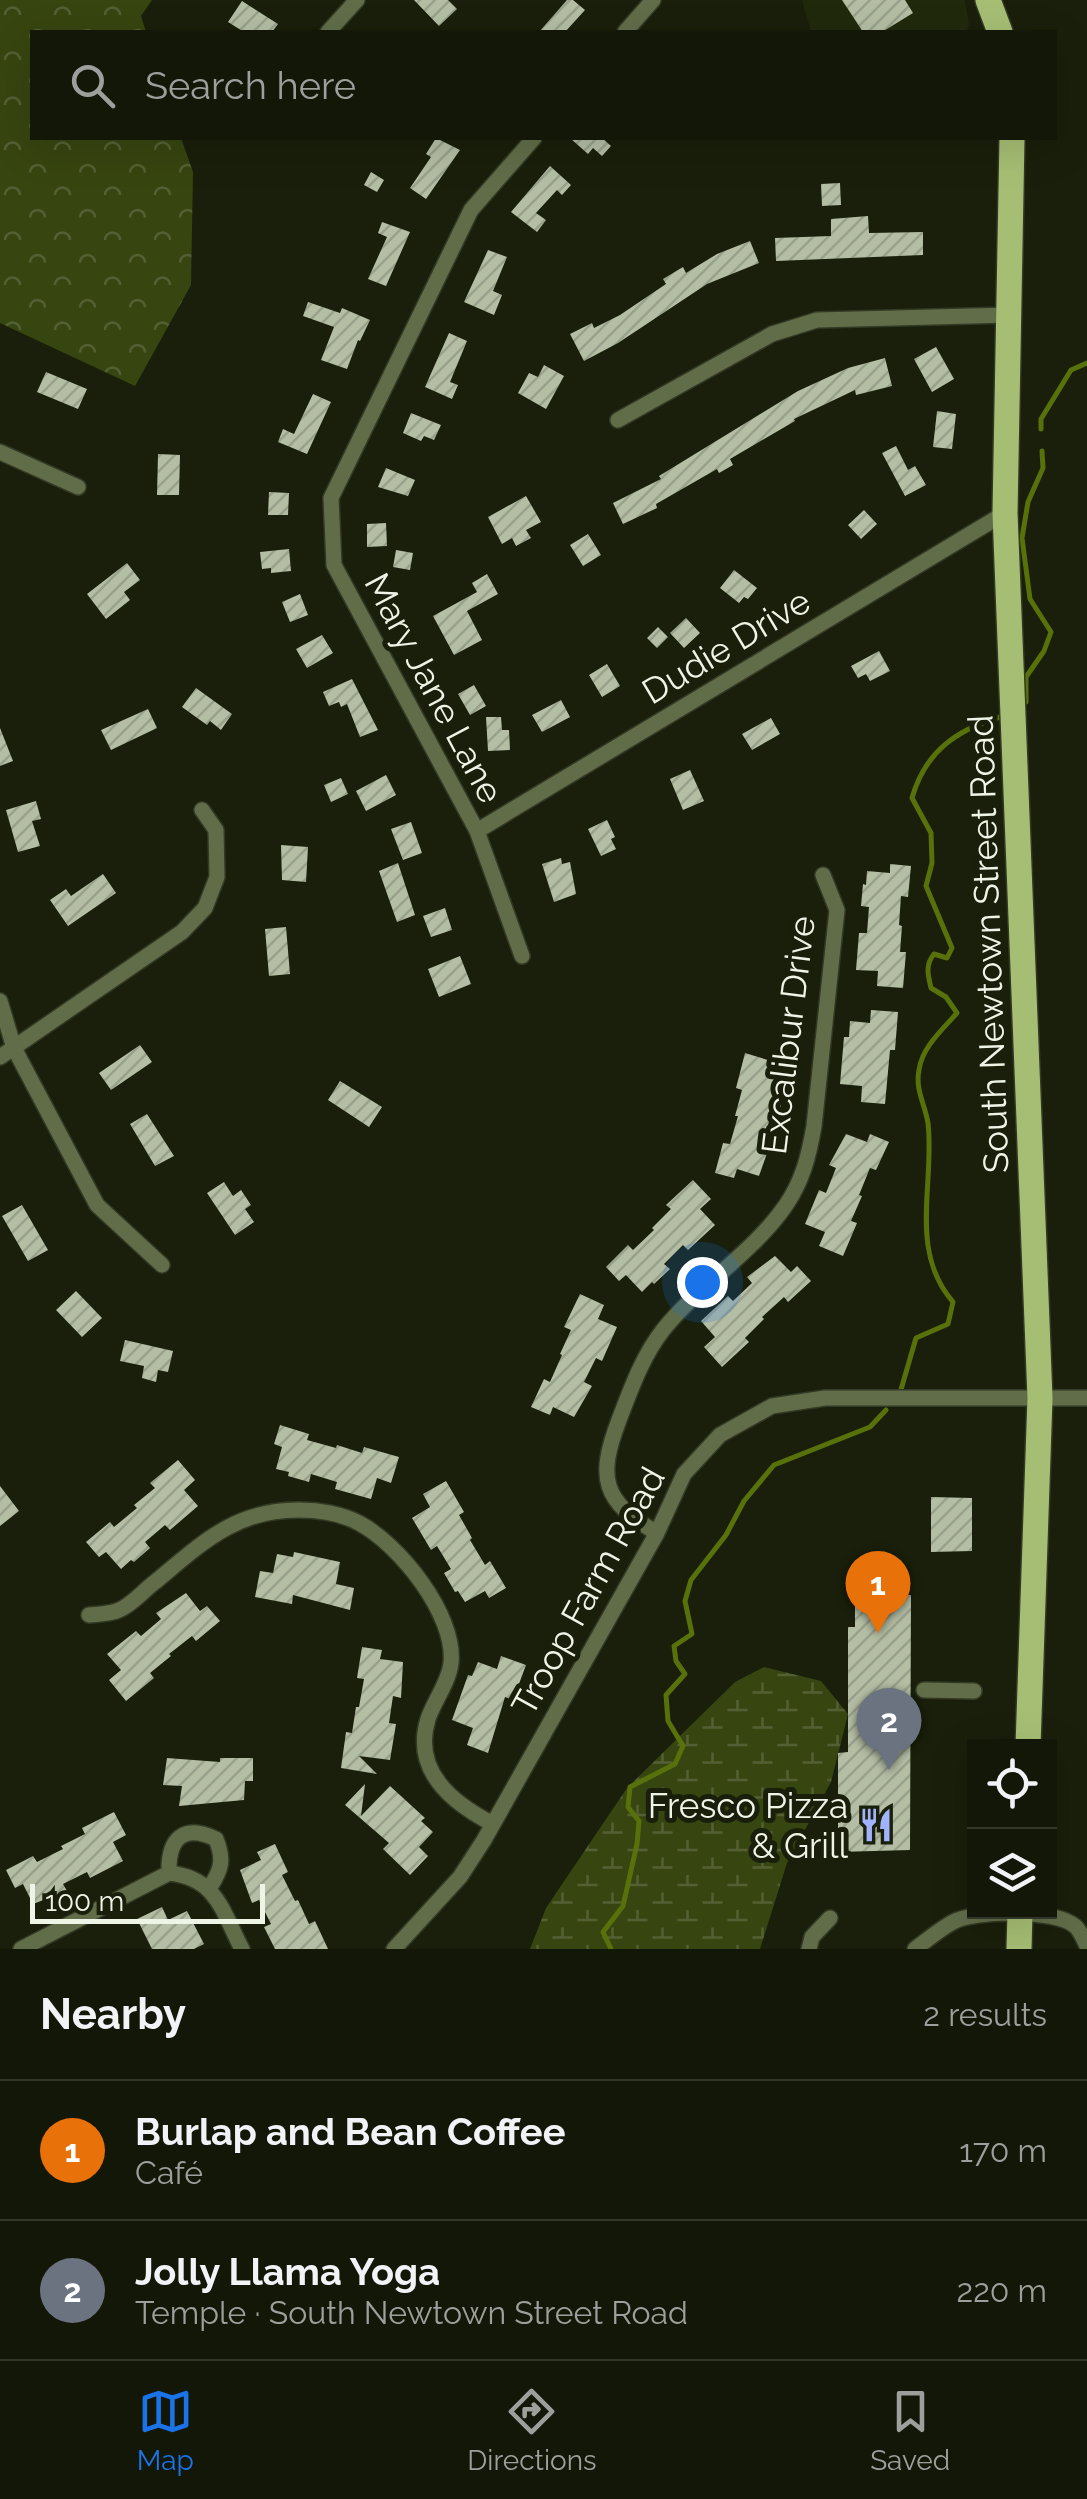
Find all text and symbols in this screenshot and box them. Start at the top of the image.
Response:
search box [30,30,1057,140]
icon: search [65,58,120,113]
text: Search here [145,63,356,108]
street label: Mary Jane Lane [356,566,512,810]
street label: Dudie Drive [635,580,817,712]
street label: South Newtown Street Road [960,714,1016,1174]
street label: Excalibur Drive [753,913,823,1157]
your location [677,1257,728,1308]
street label: Troop Farm Road [503,1460,673,1722]
pin: 1 [846,1550,910,1633]
pin: 2 [856,1688,922,1770]
map controls [967,1739,1057,1919]
button: locate [967,1739,1057,1829]
place label: Fresco Pizza & Grill [648,1785,848,1866]
restaurant icon: Fresco Pizza & Grill [857,1806,895,1844]
button: layers [967,1829,1057,1919]
scale bar [30,1879,265,1924]
text: 100 m [45,1885,124,1918]
text: Nearby [40,1990,186,2039]
text: 2 results [923,1996,1047,2033]
text: Burlap and Bean Coffee [135,2109,565,2154]
text: 1 [65,2132,80,2169]
text: 170 m [959,2132,1047,2169]
text: Café [135,2154,203,2191]
text: Jolly Llama Yoga [135,2249,440,2294]
text: 2 [63,2272,82,2309]
text: 220 m [957,2272,1047,2309]
text: Temple · South Newtown Street Road [135,2294,688,2331]
tab: Map [137,2384,194,2477]
tab: Directions [467,2384,597,2477]
tab: Saved [870,2384,950,2477]

